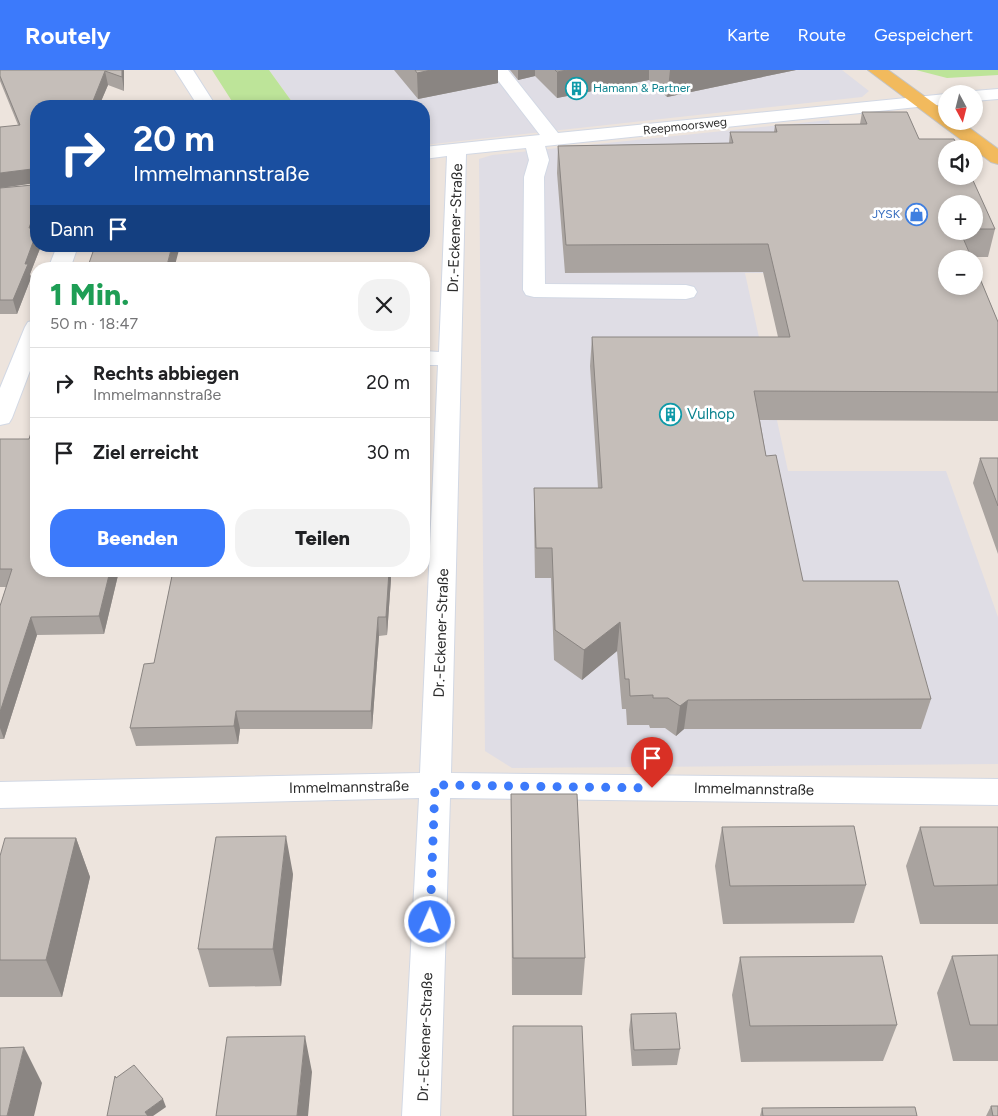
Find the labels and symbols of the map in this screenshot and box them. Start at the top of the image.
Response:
building icon: Hamann & Partner [565,76,589,100]
place label: Hamann & Partner [593,81,690,95]
north arrow [938,85,982,130]
street label: Reepmoorsweg [642,115,728,137]
street label: Dr.-Eckener-Straße [444,163,466,293]
shop icon: JYSK [904,202,928,226]
place label: JYSK [872,207,901,221]
building icon: Vulhop [659,402,683,426]
place label: Vulhop [687,405,735,423]
street label: Dr.-Eckener-Straße [430,568,452,698]
pin [631,737,673,788]
street label: Immelmannstraße [289,777,409,797]
street label: Immelmannstraße [694,779,814,799]
position arrow [403,895,455,947]
street label: Dr.-Eckener-Straße [414,972,436,1102]

